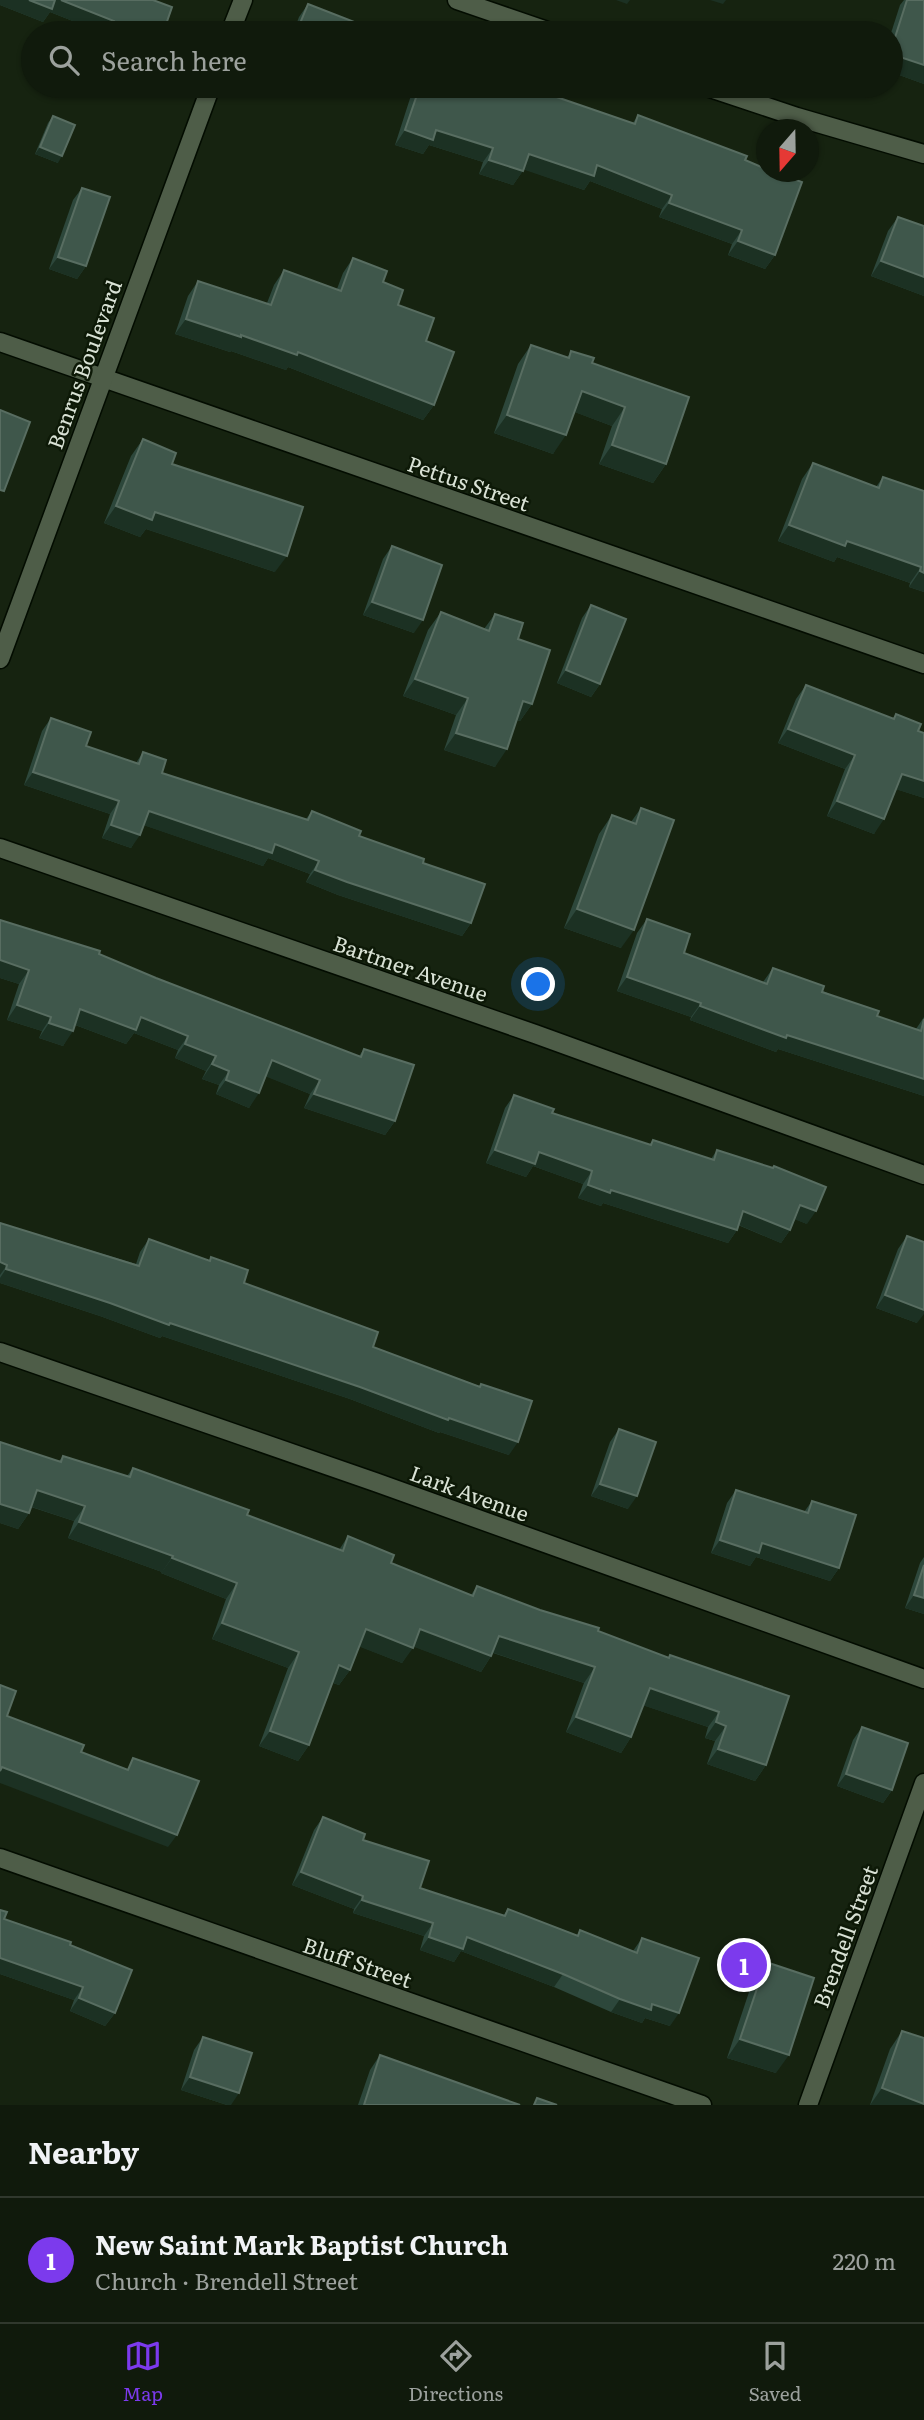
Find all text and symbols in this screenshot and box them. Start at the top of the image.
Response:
search box [21,21,903,98]
text: Search here [101,40,247,79]
icon: search [45,41,83,79]
north arrow [756,119,819,182]
street label: Benrus Boulevard [38,275,128,453]
street label: Pettus Street [404,447,535,518]
street label: Bartmer Avenue [329,926,493,1008]
your location [521,967,555,1001]
street label: Lark Avenue [406,1456,534,1528]
street label: Brendell Street [804,1860,884,2012]
street label: Bluff Street [299,1928,417,1994]
pin: 1 [721,1939,767,1991]
text: Nearby [28,2129,139,2173]
text: New Saint Mark Baptist Church [95,2224,508,2263]
text: 1 [46,2243,56,2277]
text: 220 m [832,2243,896,2277]
text: Church · Brendell Street [95,2263,358,2297]
tab: Map [123,2337,163,2407]
tab: Directions [408,2337,503,2407]
tab: Saved [748,2337,801,2407]

